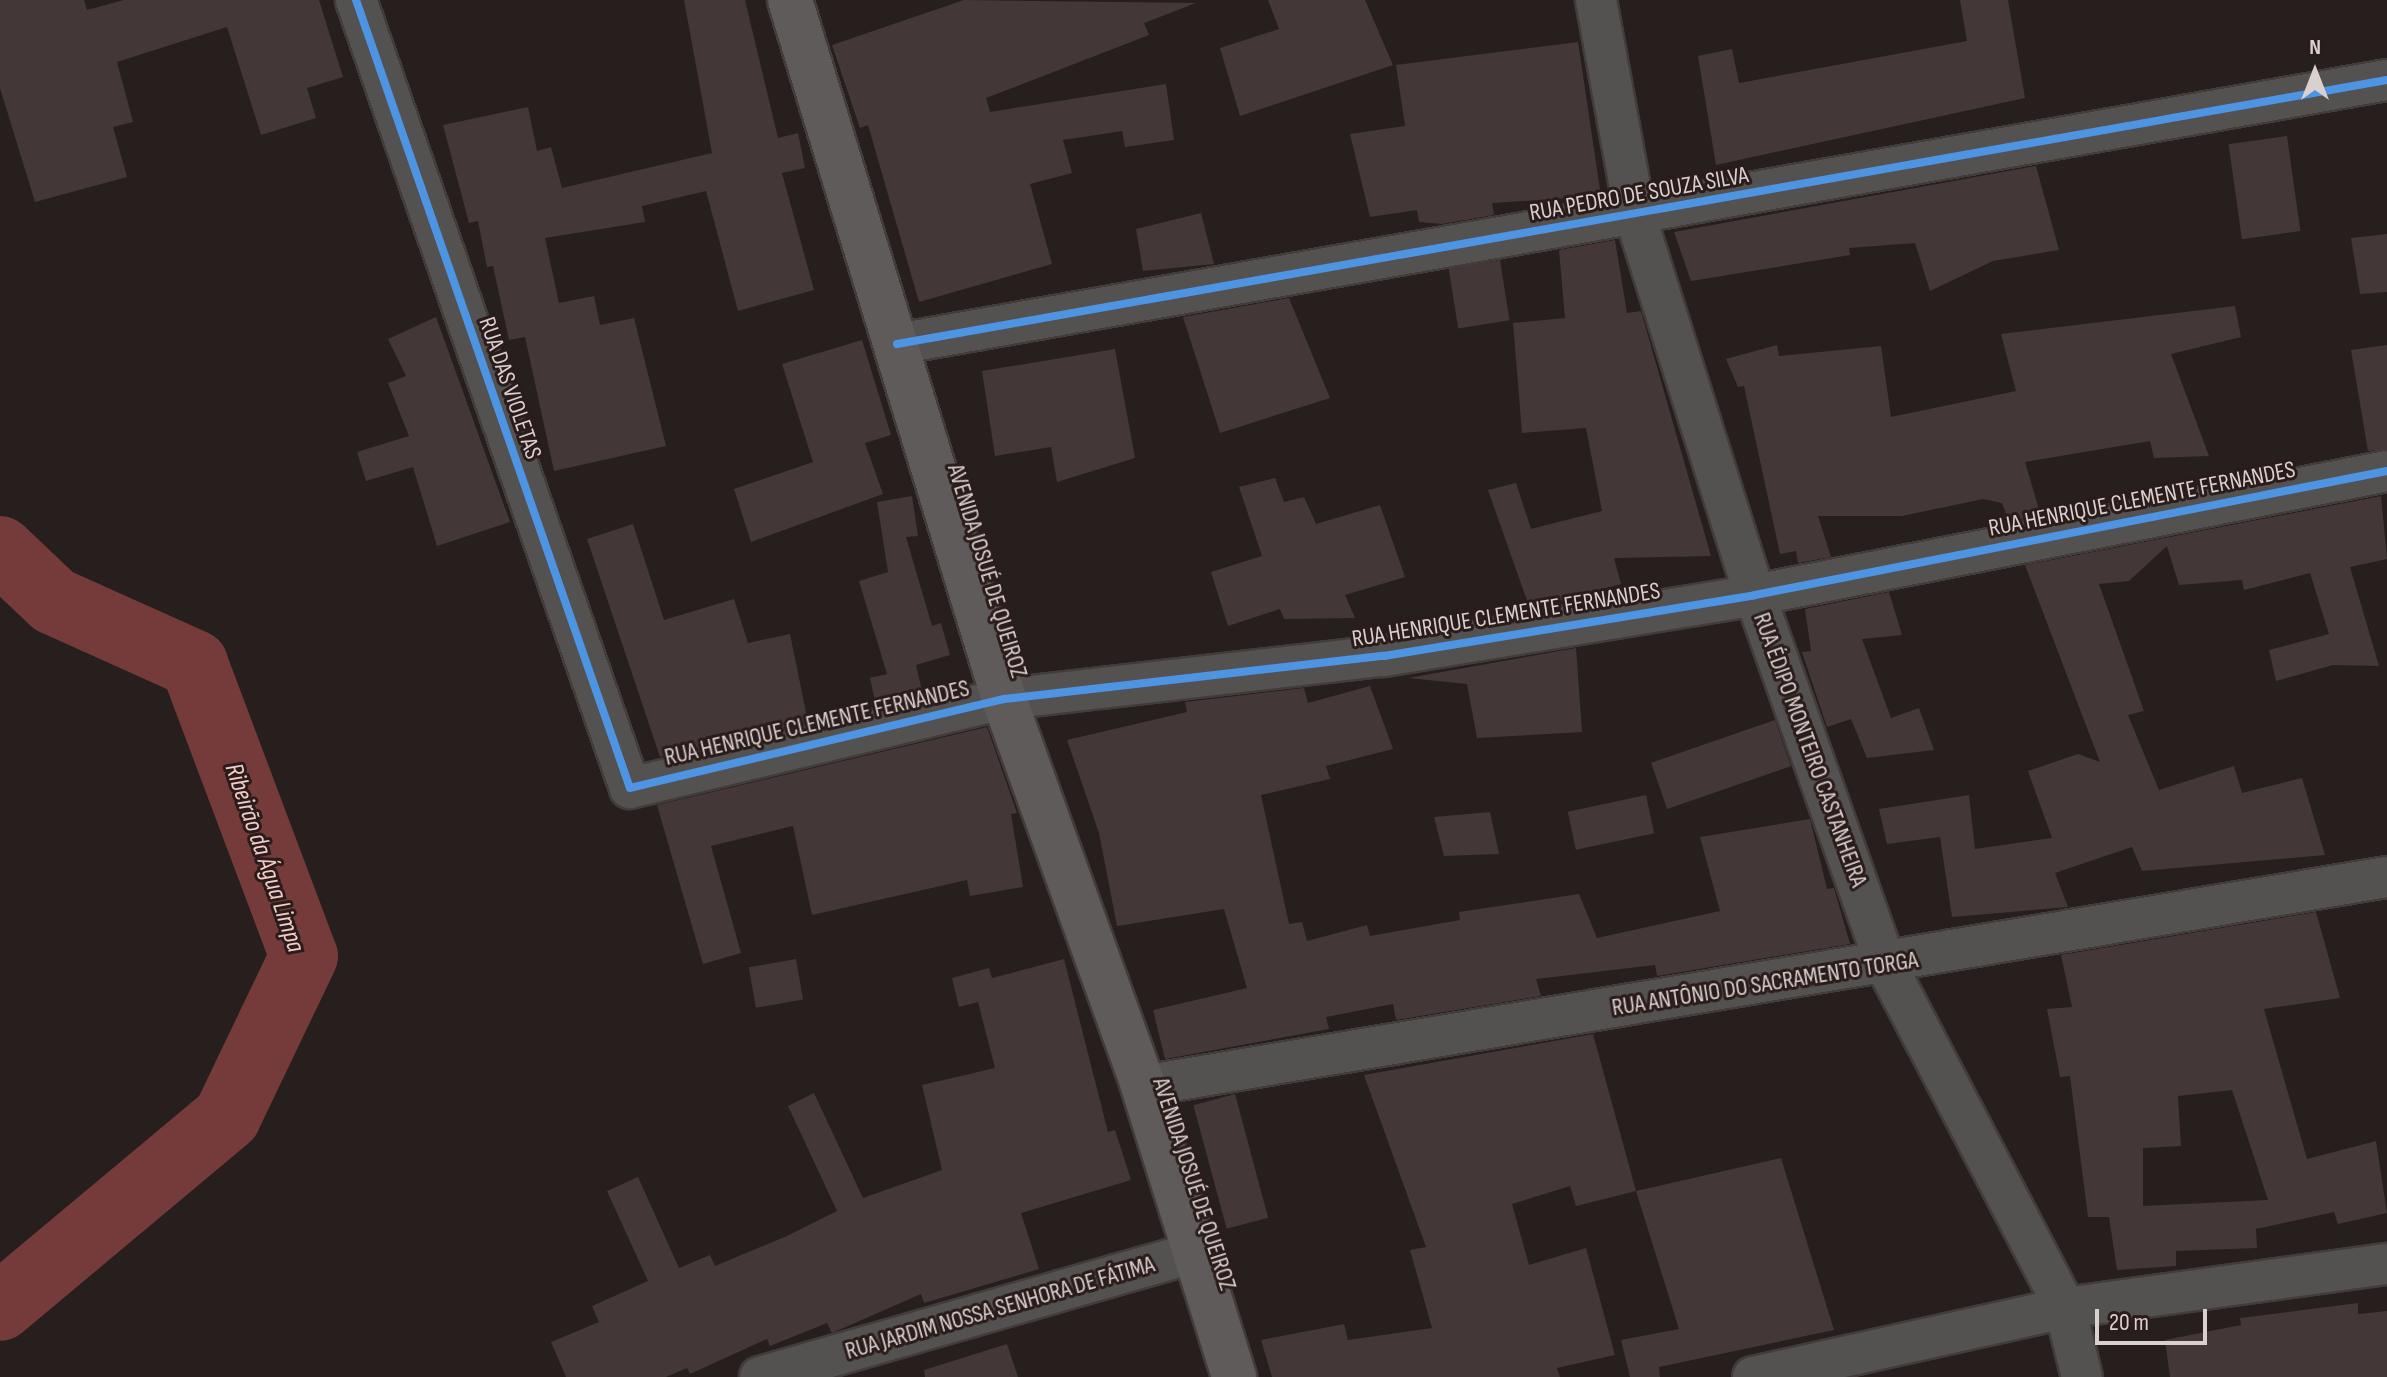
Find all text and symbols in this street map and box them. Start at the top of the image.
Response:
north arrow [2275,32,2355,112]
text: N [2309,34,2321,61]
street label: RUA PEDRO DE SOUZA SILVA [1527,161,1751,227]
street label: RUA DAS VIOLETAS [472,313,548,463]
street label: RUA HENRIQUE CLEMENTE FERNANDES [1986,455,2298,543]
street label: AVENIDA JOSUÉ DE QUEIROZ [941,461,1033,681]
street label: RUA HENRIQUE CLEMENTE FERNANDES [1350,576,1662,654]
street label: RUA ÉDIPO MONTEIRO CASTANHEIRA [1747,609,1873,891]
street label: RUA HENRIQUE CLEMENTE FERNANDES [662,674,972,772]
water label: Ribeirão da Água Limpa [217,759,311,957]
street label: RUA ANTÔNIO DO SACRAMENTO TORGA [1610,946,1920,1022]
street label: AVENIDA JOSUÉ DE QUEIROZ [1146,1074,1242,1294]
street label: RUA JARDIM NOSSA SENHORA DE FÁTIMA [842,1250,1158,1366]
scale bar [2099,1293,2211,1343]
text: 20 m [2109,1308,2149,1337]

